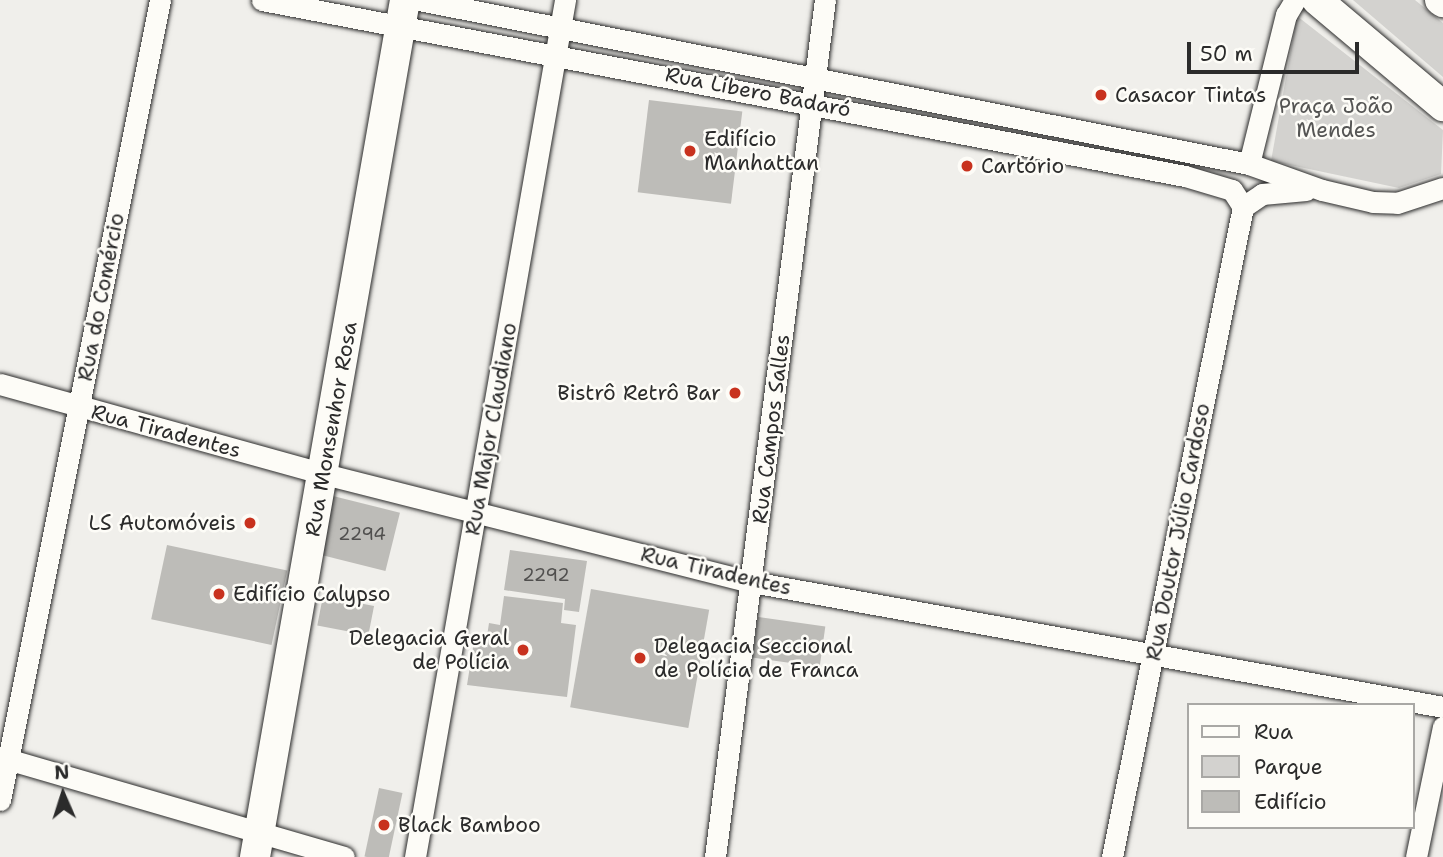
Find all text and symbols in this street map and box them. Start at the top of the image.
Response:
scale bar [1191,28,1362,72]
text: 50 m [1200,40,1253,68]
street label: Rua Líbero Badaró [663,62,853,122]
place label: Casacor Tintas [1115,82,1266,108]
marker: Casacor Tintas [1093,87,1109,103]
park label: Praça João Mendes [1279,93,1393,143]
place label: Edifício Manhattan [704,126,819,176]
marker: Edifício Manhattan [682,143,698,159]
place label: Cartório [981,153,1064,179]
marker: Cartório [959,158,975,174]
street label: Rua do Comércio [72,211,130,383]
street label: Rua Monsenhor Rosa [300,319,362,539]
street label: Rua Major Claudiano [460,321,522,537]
street label: Rua Campos Salles [747,333,795,525]
place label: Bistrô Retrô Bar [557,380,721,406]
marker: Bistrô Retrô Bar [727,385,743,401]
street label: Rua Tiradentes [88,399,244,463]
street label: Rua Doutor Júlio Cardoso [1141,401,1215,663]
place label: LS Automóveis [89,510,236,536]
marker: LS Automóveis [242,515,258,531]
house number: 2294 [338,523,386,545]
street label: Rua Tiradentes [638,541,794,601]
house number: 2292 [522,564,570,586]
place label: Edifício Calypso [233,581,390,607]
marker: Edifício Calypso [211,586,227,602]
place label: Delegacia Geral de Polícia [349,625,509,675]
place label: Delegacia Seccional de Polícia de Franca [654,633,859,683]
marker: Delegacia Geral de Polícia [515,642,531,658]
marker: Delegacia Seccional de Polícia de Franca [632,650,648,666]
legend [1188,703,1415,829]
text: Rua [1254,718,1293,746]
text: Parque [1254,753,1323,781]
north arrow [28,759,98,829]
text: N [54,760,70,785]
text: Edifício [1254,788,1326,816]
place label: Black Bamboo [398,812,541,838]
marker: Black Bamboo [376,817,392,833]

